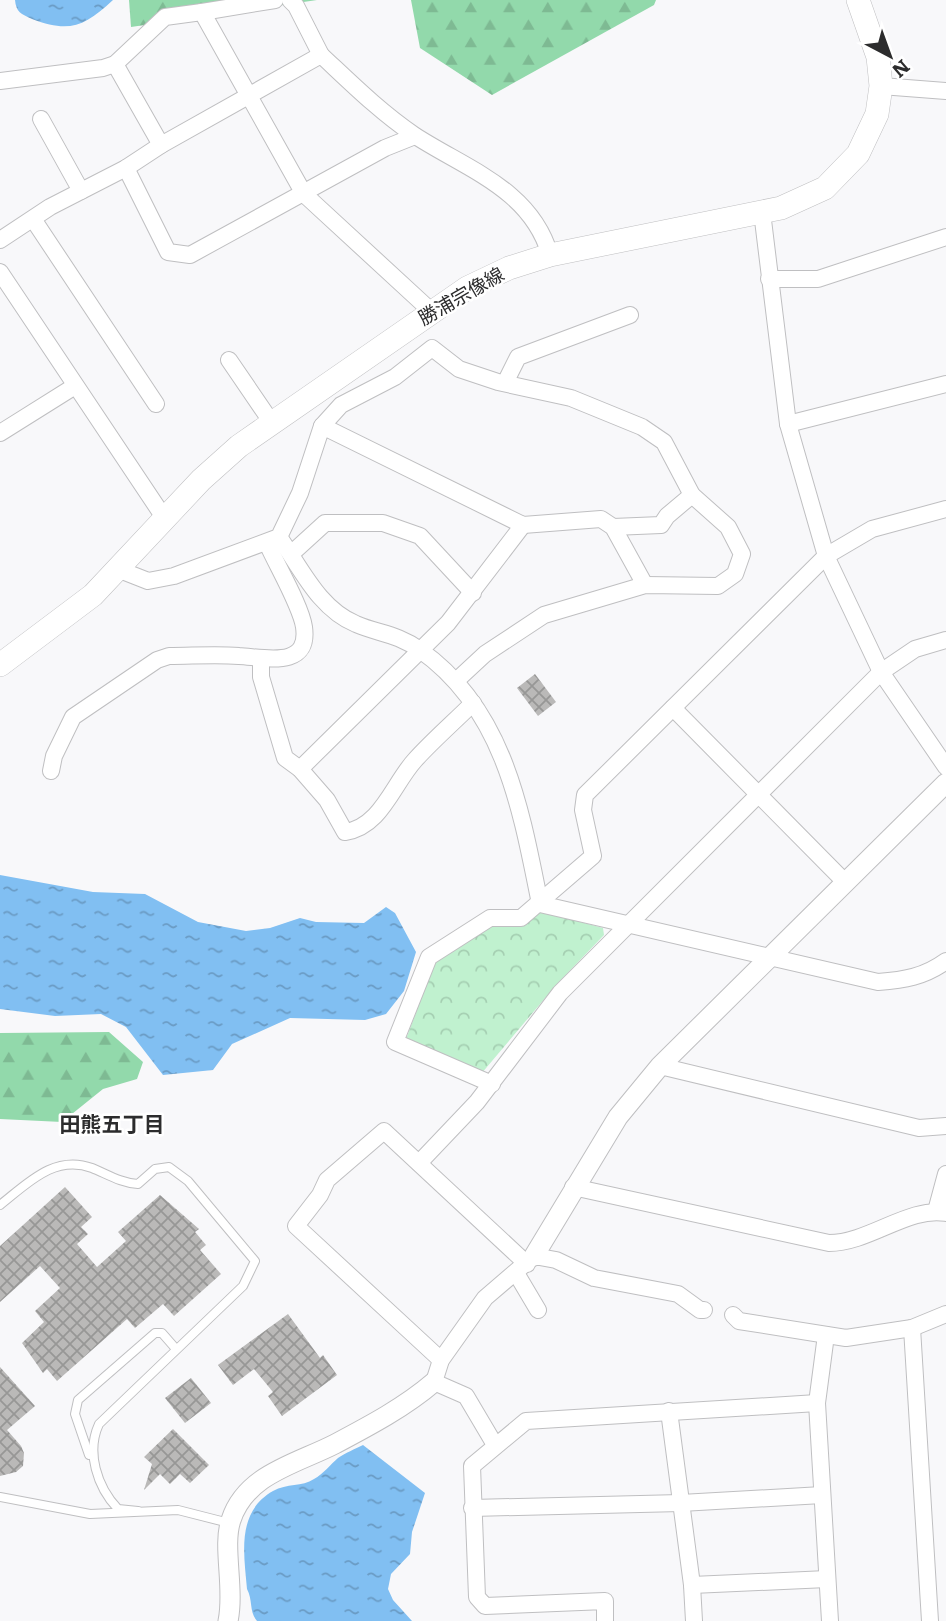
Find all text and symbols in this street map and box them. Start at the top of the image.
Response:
north arrow [855,21,925,91]
text: N [887,54,917,85]
street label: 勝浦宗像線 [412,259,509,331]
district label: 田熊五丁目 [60,1107,165,1138]

